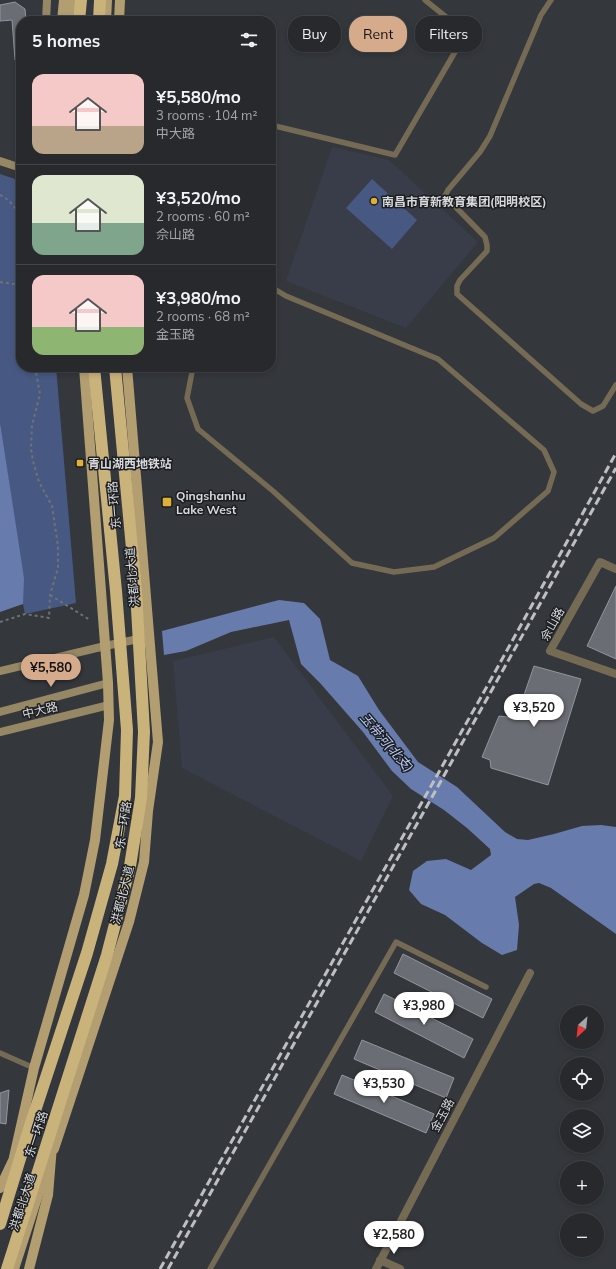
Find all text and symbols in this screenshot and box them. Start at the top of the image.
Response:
chip: Buy [288,16,341,52]
chip: Rent [349,16,407,52]
chip: Filters [415,16,482,52]
icon: filters [238,29,260,51]
text: 5 homes [32,30,100,51]
text: ¥5,580/mo [156,86,241,107]
icon: home [64,90,112,138]
text: 3 rooms · 104 m² [156,107,257,123]
text: 中大路 [156,125,195,141]
text: ¥3,520/mo [156,187,241,208]
icon: home [64,191,112,239]
place label: 南昌市育新教育集团(阳明校区) [382,194,547,209]
marker: 南昌市育新教育集团(阳明校区) [369,196,379,206]
text: 2 rooms · 60 m² [156,208,250,224]
text: 佘山路 [156,226,195,242]
text: ¥3,980/mo [156,287,241,308]
icon: home [64,291,112,339]
text: 2 rooms · 68 m² [156,308,250,324]
text: 金玉路 [156,326,195,342]
place label: 青山湖西地铁站 [88,456,172,471]
marker: 青山湖西地铁站 [75,458,85,468]
street label: 东一环路 [104,480,124,530]
place label: Qingshanhu Lake West [176,488,246,517]
marker: Qingshanhu Lake West [161,496,173,508]
street label: 洪都北大道 [122,546,142,608]
street label: 佘山路 [537,605,567,643]
pin: ¥5,580 [18,654,84,688]
text: ¥5,580 [30,659,72,675]
pin: ¥3,520 [501,694,567,728]
street label: 中大路 [21,698,59,722]
text: ¥3,520 [513,699,555,715]
water label: 玉带河(北支) [357,709,417,775]
street label: 东一环路 [112,800,134,850]
street label: 洪都北大道 [107,864,137,926]
pin: ¥3,980 [391,992,457,1026]
text: ¥3,980 [403,997,445,1013]
north arrow [560,1005,604,1049]
map controls [560,1005,604,1257]
button: locate [560,1057,604,1101]
pin: ¥3,530 [351,1070,417,1104]
text: ¥3,530 [363,1075,405,1091]
street label: 金玉路 [427,1096,457,1134]
street label: 东一环路 [21,1109,51,1159]
button: layers [560,1109,604,1153]
button: + [560,1161,604,1205]
street label: 洪都北大道 [6,1171,38,1233]
button: − [560,1213,604,1257]
pin: ¥2,580 [361,1221,427,1255]
text: ¥2,580 [373,1226,415,1242]

